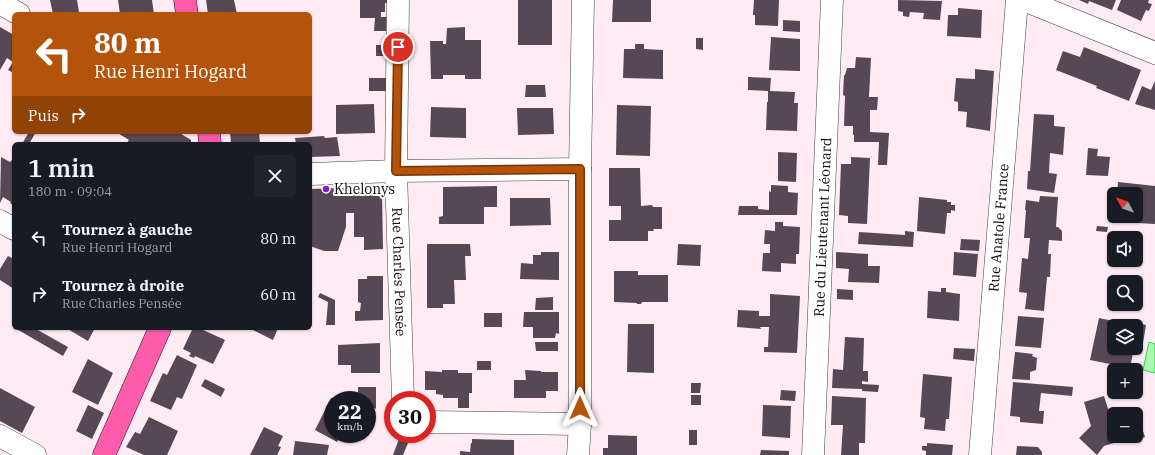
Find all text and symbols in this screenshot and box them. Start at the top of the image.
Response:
text: 80 m [94,24,161,61]
icon: left [28,28,80,80]
pin [381,30,415,64]
icon: arrive [387,36,409,58]
text: Rue Henri Hogard [94,60,247,83]
icon: right [67,104,89,126]
text: Puis [28,106,59,125]
street label: Rue du Lieutenant Léonard [810,137,835,317]
text: 1 min [28,152,95,184]
button: close [254,155,296,197]
street label: Rue Anatole France [984,163,1013,293]
place label: Khelonys [334,180,395,198]
text: 180 m · 09:04 [28,183,112,200]
marker: Khelonys [321,184,331,194]
north arrow [1107,187,1143,223]
map controls [1107,187,1143,443]
street label: Rue Charles Pensée [388,207,410,337]
text: Tournez à gauche [62,220,193,239]
icon: left [28,227,50,249]
text: 80 m [260,229,296,248]
button: sound [1107,231,1143,267]
text: Rue Henri Hogard [62,239,172,256]
button: search [1107,275,1143,311]
text: Tournez à droite [62,276,184,295]
icon: right [28,283,50,305]
text: 60 m [260,285,296,304]
text: Rue Charles Pensée [62,295,182,312]
button: layers [1107,319,1143,355]
button: + [1107,363,1143,399]
position arrow [559,387,601,429]
speed limit sign: 30 [384,391,436,443]
text: 22 [338,398,362,425]
button: − [1107,407,1143,443]
text: km/h [337,420,363,433]

